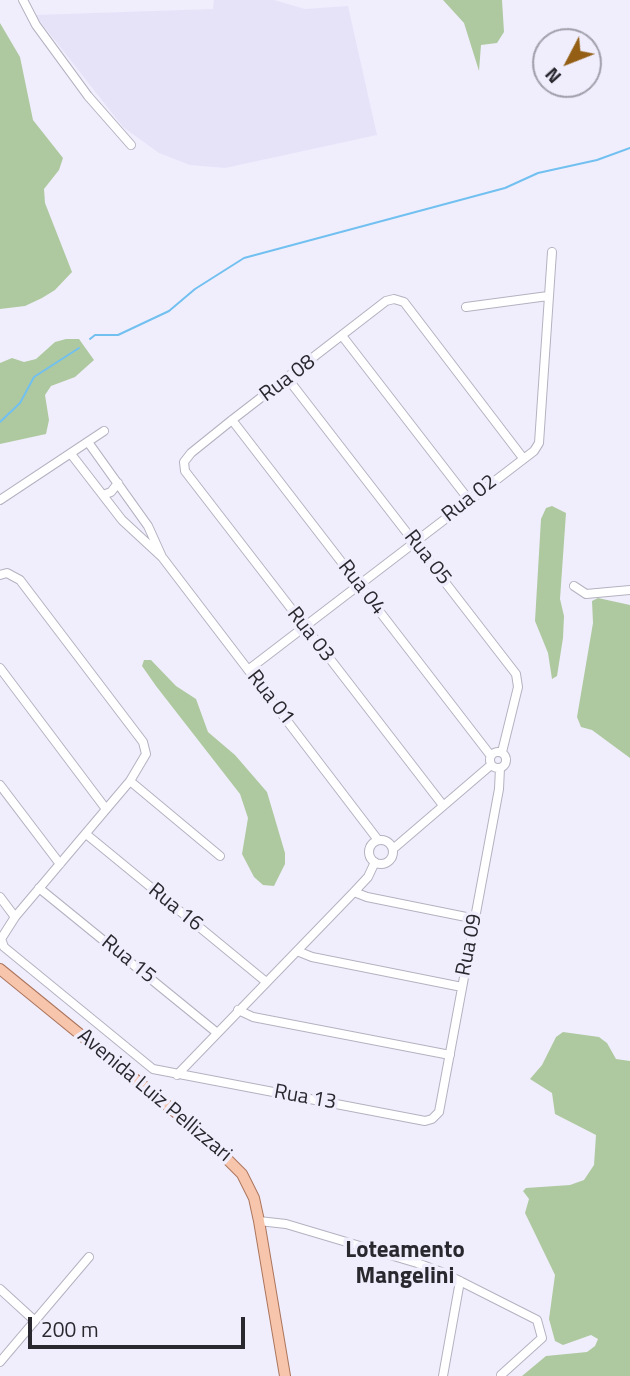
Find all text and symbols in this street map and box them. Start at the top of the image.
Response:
north arrow [532,28,602,98]
text: N [537,61,568,91]
street label: Rua 08 [255,350,321,408]
street label: Rua 02 [438,470,502,528]
street label: Rua 05 [398,526,456,590]
street label: Rua 04 [332,556,390,620]
street label: Rua 03 [281,603,339,667]
street label: Rua 01 [241,666,299,730]
street label: Rua 16 [143,878,207,938]
street label: Rua 09 [452,912,488,978]
street label: Rua 15 [96,930,160,990]
street label: Avenida Luiz Pellizzari [72,1024,236,1168]
street label: Rua 13 [272,1080,338,1116]
district label: Loteamento Mangelini [345,1237,465,1291]
scale bar [32,1302,248,1346]
text: 200 m [41,1313,98,1345]

